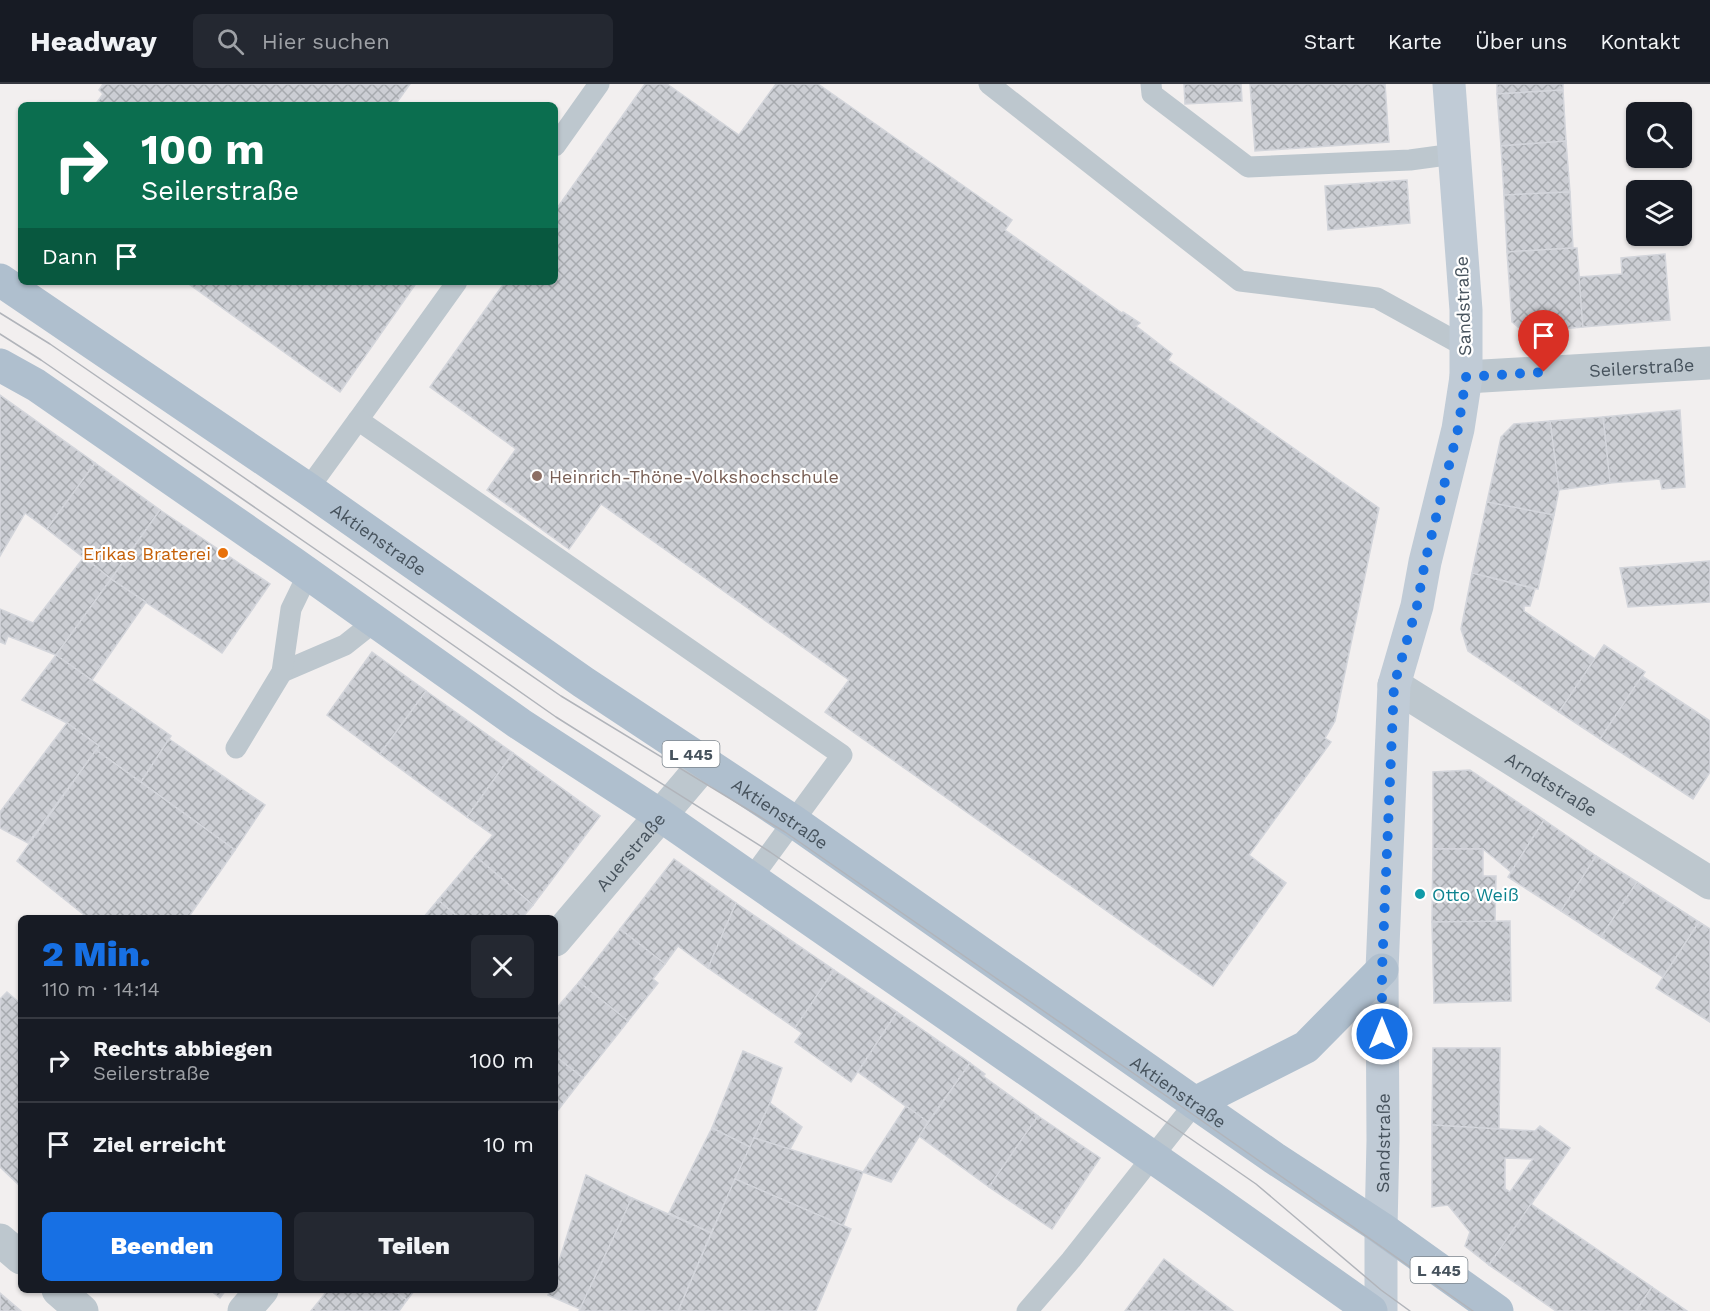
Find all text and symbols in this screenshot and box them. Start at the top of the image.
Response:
search box [193,14,613,68]
text: Headway [30,25,157,58]
icon: search [214,25,247,58]
text: Hier suchen [262,29,390,54]
text: Start [1304,29,1355,54]
text: Karte [1388,29,1442,54]
text: Über uns [1475,29,1567,54]
text: Kontakt [1600,29,1680,54]
map controls [1626,102,1692,246]
button: search [1626,102,1692,168]
text: 100 m [141,125,265,174]
icon: right [42,126,120,204]
text: Seilerstraße [141,175,299,207]
button: layers [1626,180,1692,246]
icon: arrive [110,240,143,273]
text: Dann [42,244,98,269]
street label: Sandstraße [1451,256,1475,356]
pin [1518,310,1569,372]
icon: arrive [1527,319,1560,352]
street label: Seilerstraße [1588,353,1695,380]
place label: Heinrich-Thöne-Volkshochschule [549,466,839,487]
marker: Heinrich-Thöne-Volkshochschule [530,469,544,483]
street label: Aktienstraße [327,498,431,580]
place label: Erikas Braterei [83,543,211,564]
marker: Erikas Braterei [216,546,230,560]
road number: L 445 [662,741,720,767]
street label: Arndtstraße [1502,747,1602,821]
street label: Aktienstraße [728,773,833,853]
street label: Auerstraße [591,808,669,895]
place label: Otto Weiß [1432,884,1519,905]
marker: Otto Weiß [1413,887,1427,901]
text: 2 Min. [42,933,151,975]
button: close [471,935,534,998]
text: 110 m · 14:14 [42,977,160,1001]
position arrow [1350,1002,1414,1066]
text: Rechts abbiegen [93,1036,273,1061]
icon: right [42,1044,75,1077]
text: 100 m [470,1048,534,1073]
street label: Aktienstraße [1127,1051,1230,1132]
text: Seilerstraße [93,1061,210,1085]
street label: Sandstraße [1371,1093,1394,1193]
icon: arrive [42,1128,75,1161]
text: Ziel erreicht [93,1132,226,1157]
text: 10 m [483,1132,534,1157]
button: Beenden [42,1212,282,1281]
button: Teilen [294,1212,534,1281]
road number: L 445 [1410,1257,1468,1283]

